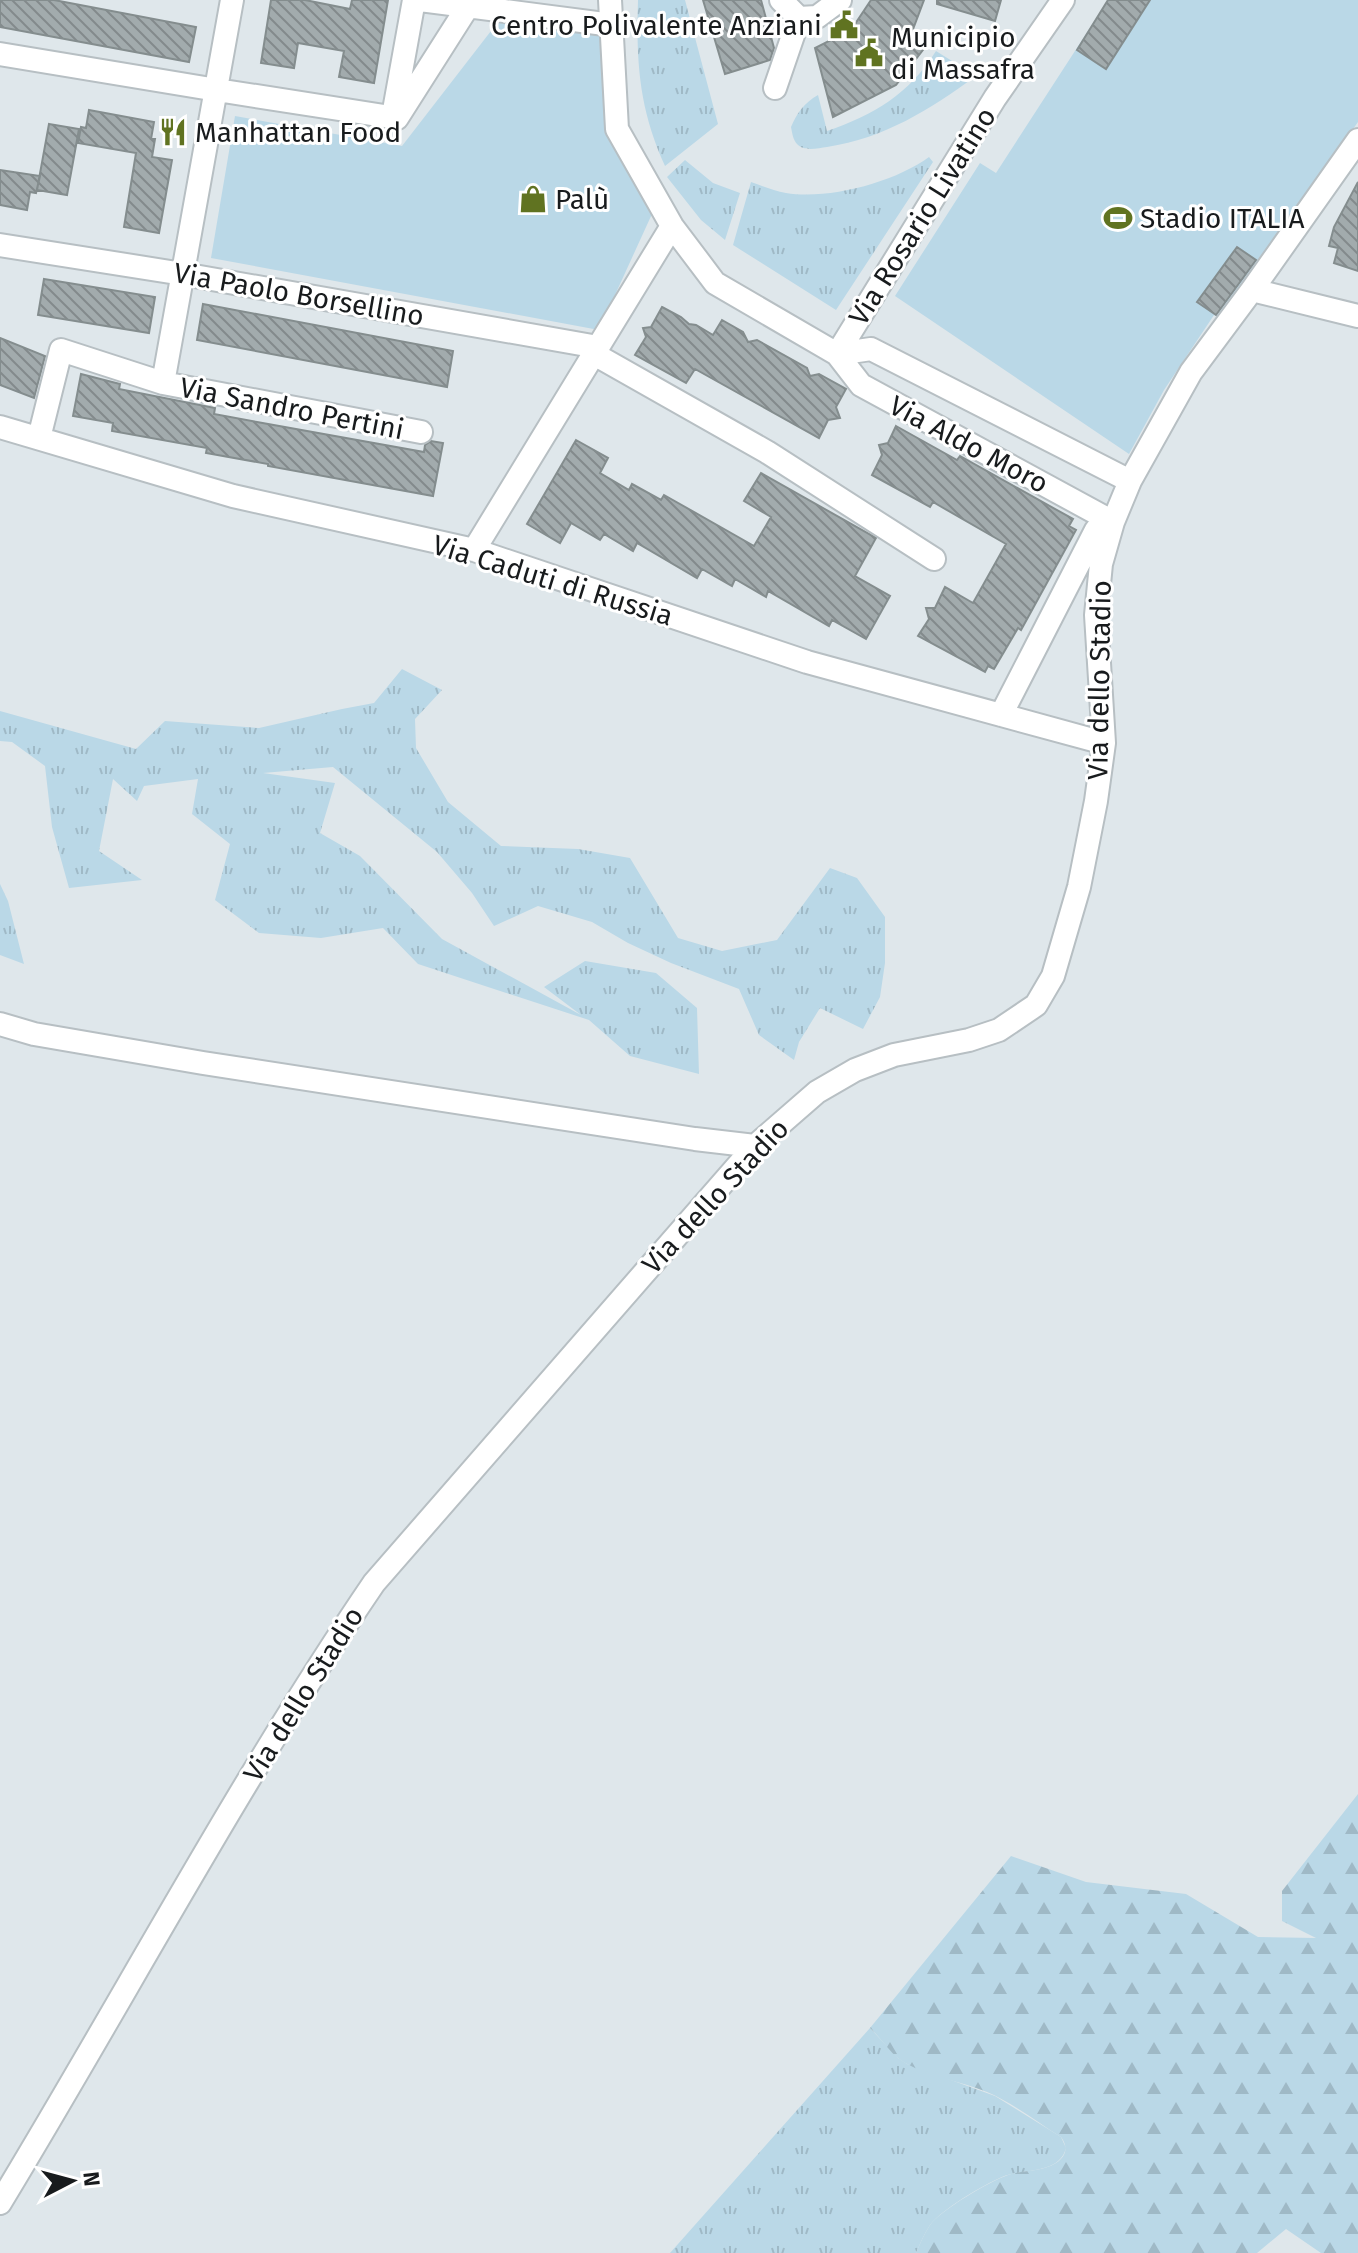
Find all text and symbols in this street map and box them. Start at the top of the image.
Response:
place label: Centro Polivalente Anziani [491,9,822,42]
public building icon: Centro Polivalente Anziani [829,10,859,40]
place label: Municipio di Massafra [891,21,1035,86]
public building icon: Municipio di Massafra [854,38,884,68]
street label: Via Rosario Livatino [842,101,1003,331]
place label: Manhattan Food [195,116,401,149]
restaurant icon: Manhattan Food [158,117,188,147]
place label: Palù [555,183,609,216]
shop icon: Palù [518,184,548,214]
place label: Stadio ITALIA [1140,202,1304,235]
sports icon: Stadio ITALIA [1103,203,1133,233]
street label: Via Paolo Borsellino [171,256,427,333]
street label: Via Sandro Pertini [177,371,407,446]
street label: Via Aldo Moro [884,389,1054,500]
street label: Via Caduti di Russia [429,528,677,633]
street label: Via dello Stadio [1081,580,1118,780]
street label: Via dello Stadio [635,1112,795,1281]
street label: Via dello Stadio [237,1601,370,1788]
north arrow [32,2141,112,2221]
text: N [77,2170,106,2188]

